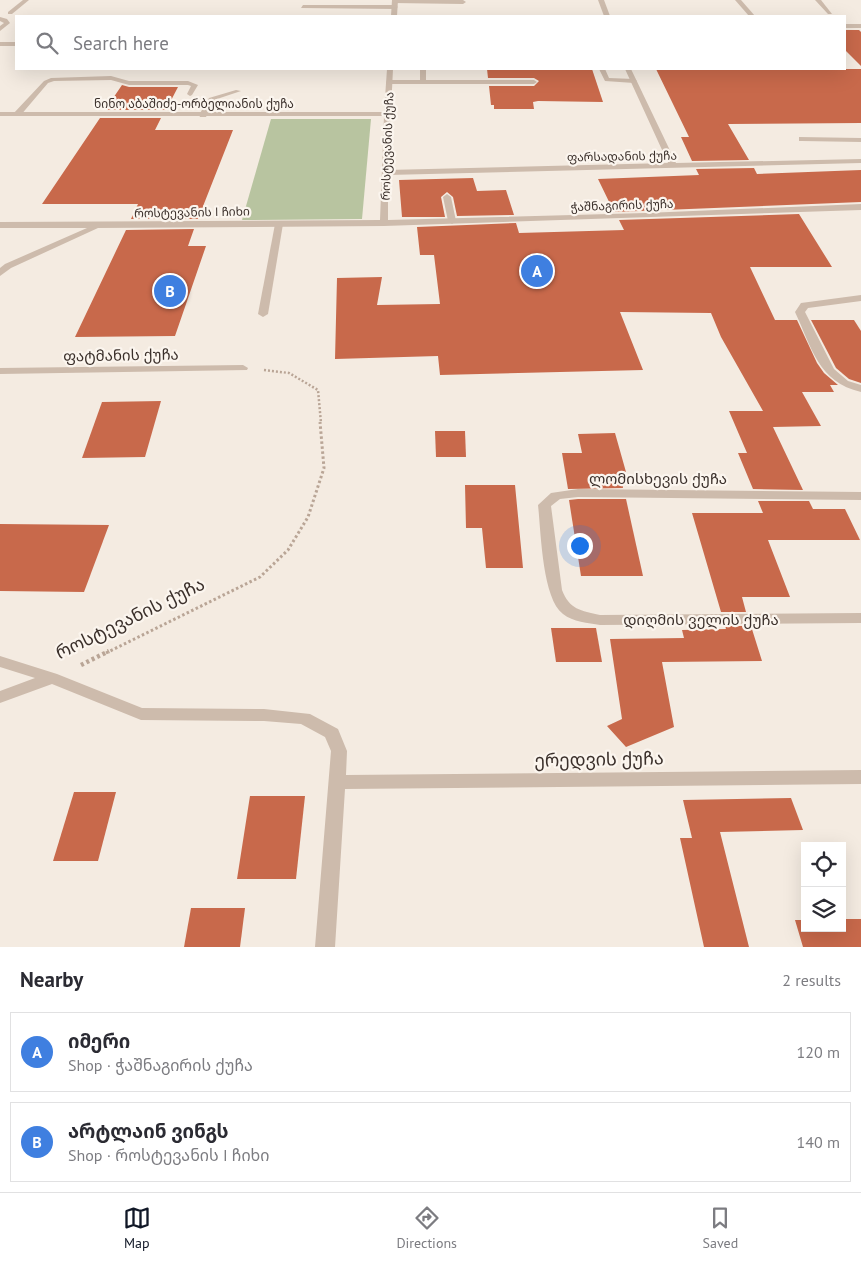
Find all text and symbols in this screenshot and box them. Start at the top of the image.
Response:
search box [15,15,846,70]
icon: search [33,29,61,57]
text: Search here [73,31,169,55]
street label: როსტევანის ქუჩა [378,91,396,201]
street label: ნინო აბაშიძე-ორბელიანის ქუჩა [94,96,294,112]
street label: ფარსადანის ქუჩა [567,148,677,165]
street label: ჭაშნაგირის ქუჩა [570,196,674,214]
street label: როსტევანის I ჩიხი [134,203,250,221]
pin: A [521,252,553,290]
pin: B [154,272,186,310]
street label: ფატმანის ქუჩა [63,344,179,366]
street label: ლომისხევის ქუჩა [589,469,727,488]
your location [567,533,593,559]
street label: როსტევანის ქუჩა [52,572,208,664]
street label: დიღმის ველის ქუჩა [623,610,779,629]
street label: ერედვის ქუჩა [534,746,664,772]
map controls [801,842,846,932]
button: locate [801,842,846,887]
button: layers [801,887,846,932]
text: Nearby [20,966,83,993]
text: 2 results [782,970,841,990]
text: იმერი [68,1029,130,1053]
text: A [32,1042,42,1062]
text: 120 m [797,1042,840,1062]
text: Shop · ჭაშნაგირის ქუჩა [68,1055,253,1075]
text: არტლაინ ვინგს [68,1119,229,1143]
text: B [32,1132,42,1152]
text: 140 m [797,1132,840,1152]
text: Shop · როსტევანის I ჩიხი [68,1145,269,1165]
tab: Map [123,1204,151,1252]
tab: Directions [396,1204,457,1252]
tab: Saved [703,1204,738,1252]

